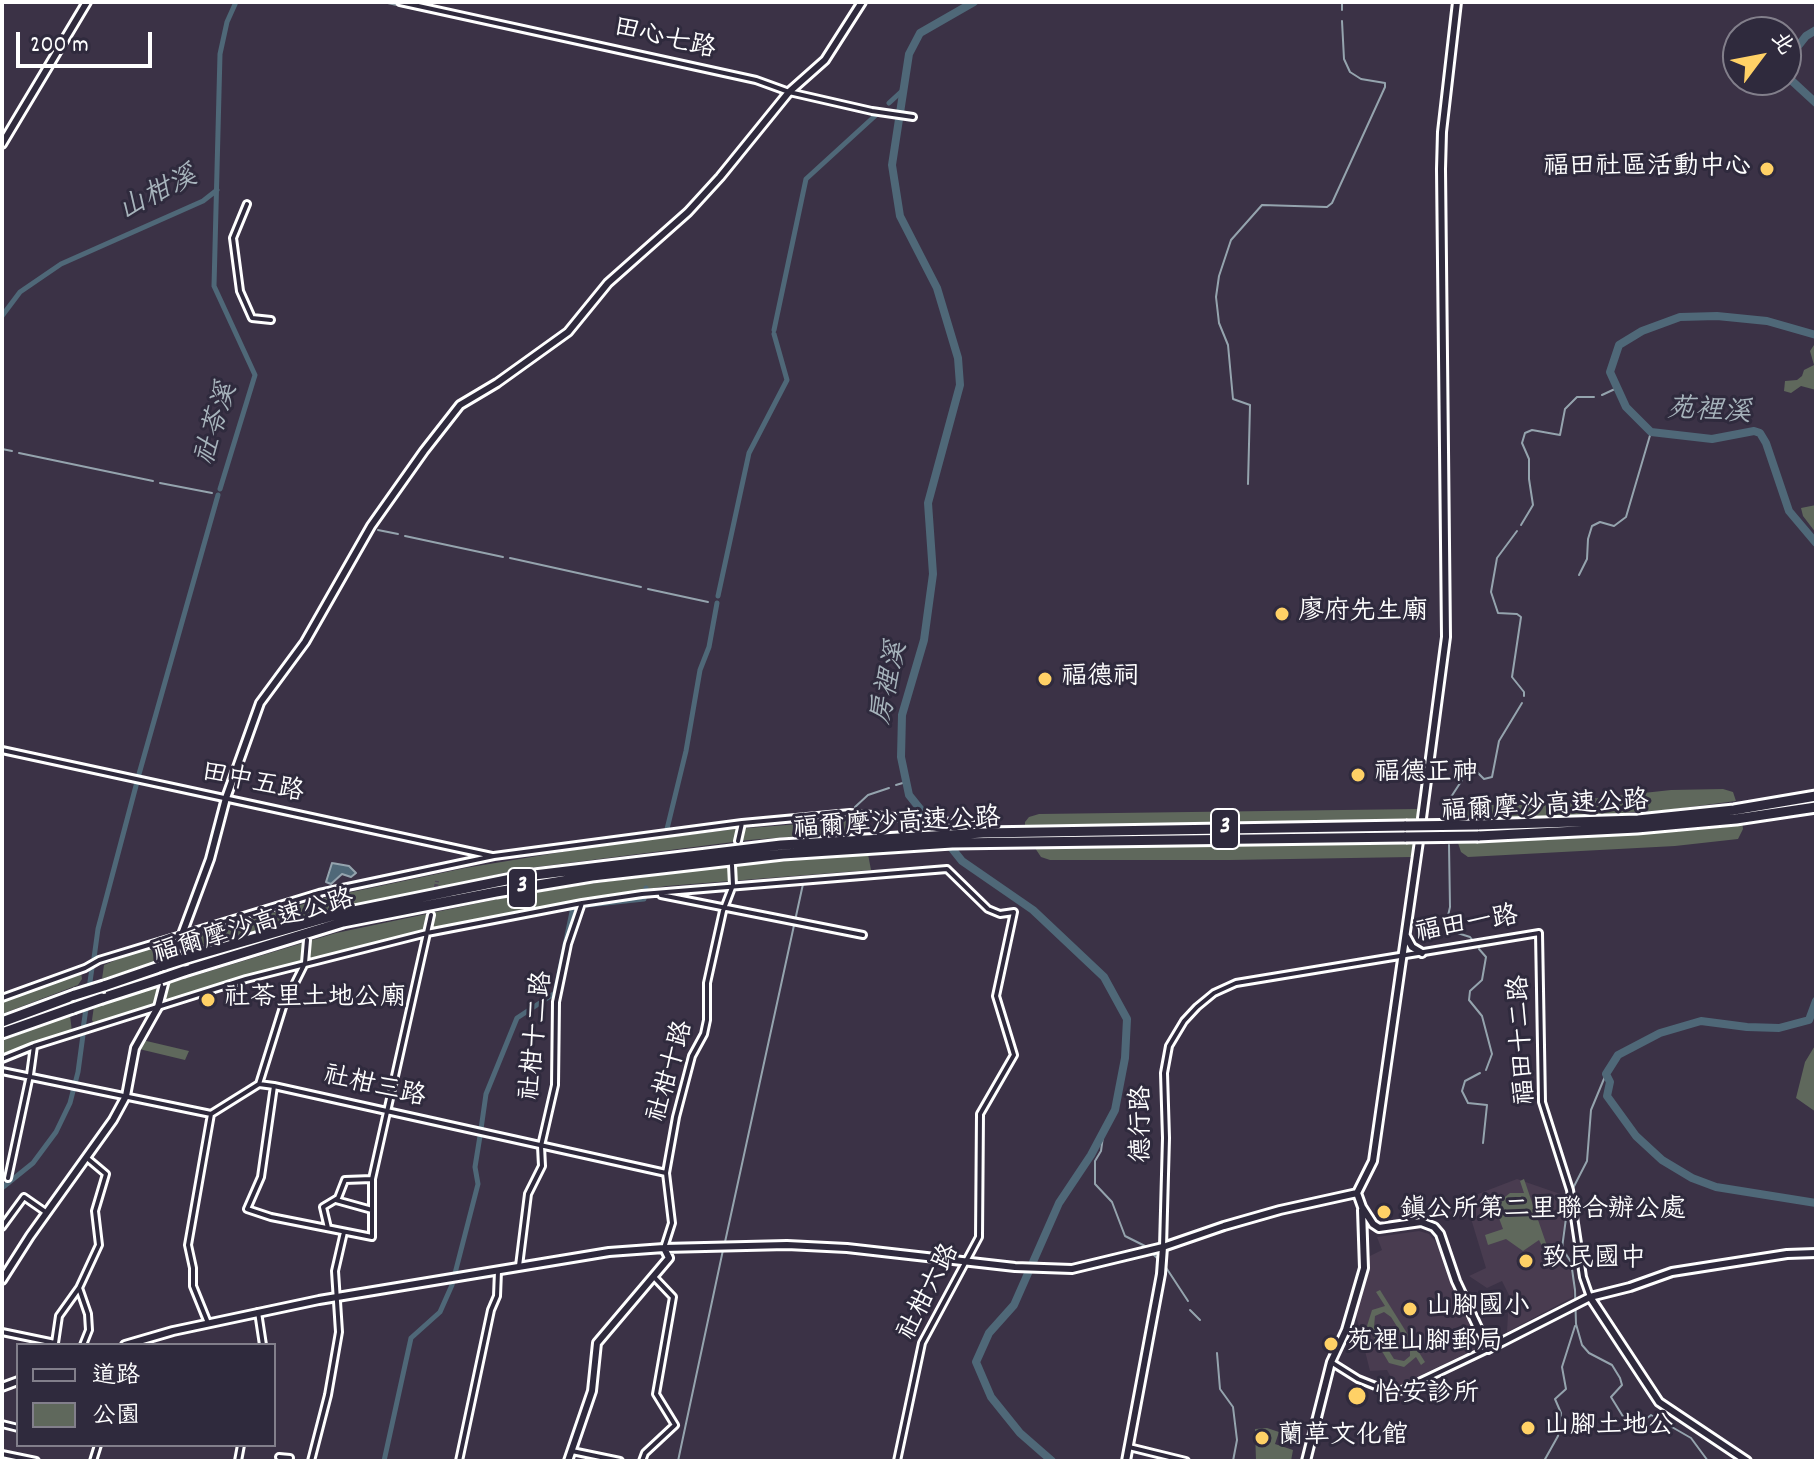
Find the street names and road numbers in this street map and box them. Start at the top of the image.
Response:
street label: 田心七路 [610,14,718,68]
street label: 田中五路 [198,759,306,811]
street label: 福爾摩沙高速公路 [1440,788,1650,830]
street label: 福爾摩沙高速公路 [792,805,1002,847]
road number: 3 [1211,809,1239,849]
road number: 3 [508,868,536,908]
street label: 福爾摩沙高速公路 [150,885,358,973]
street label: 福田一路 [1413,903,1521,951]
street label: 社柑十二路 [517,970,561,1102]
street label: 福田十二路 [1506,974,1544,1106]
street label: 社柑十路 [644,1018,702,1126]
street label: 社柑三路 [320,1062,428,1116]
street label: 德行路 [1128,1085,1160,1163]
street label: 社柑六路 [893,1240,969,1346]

